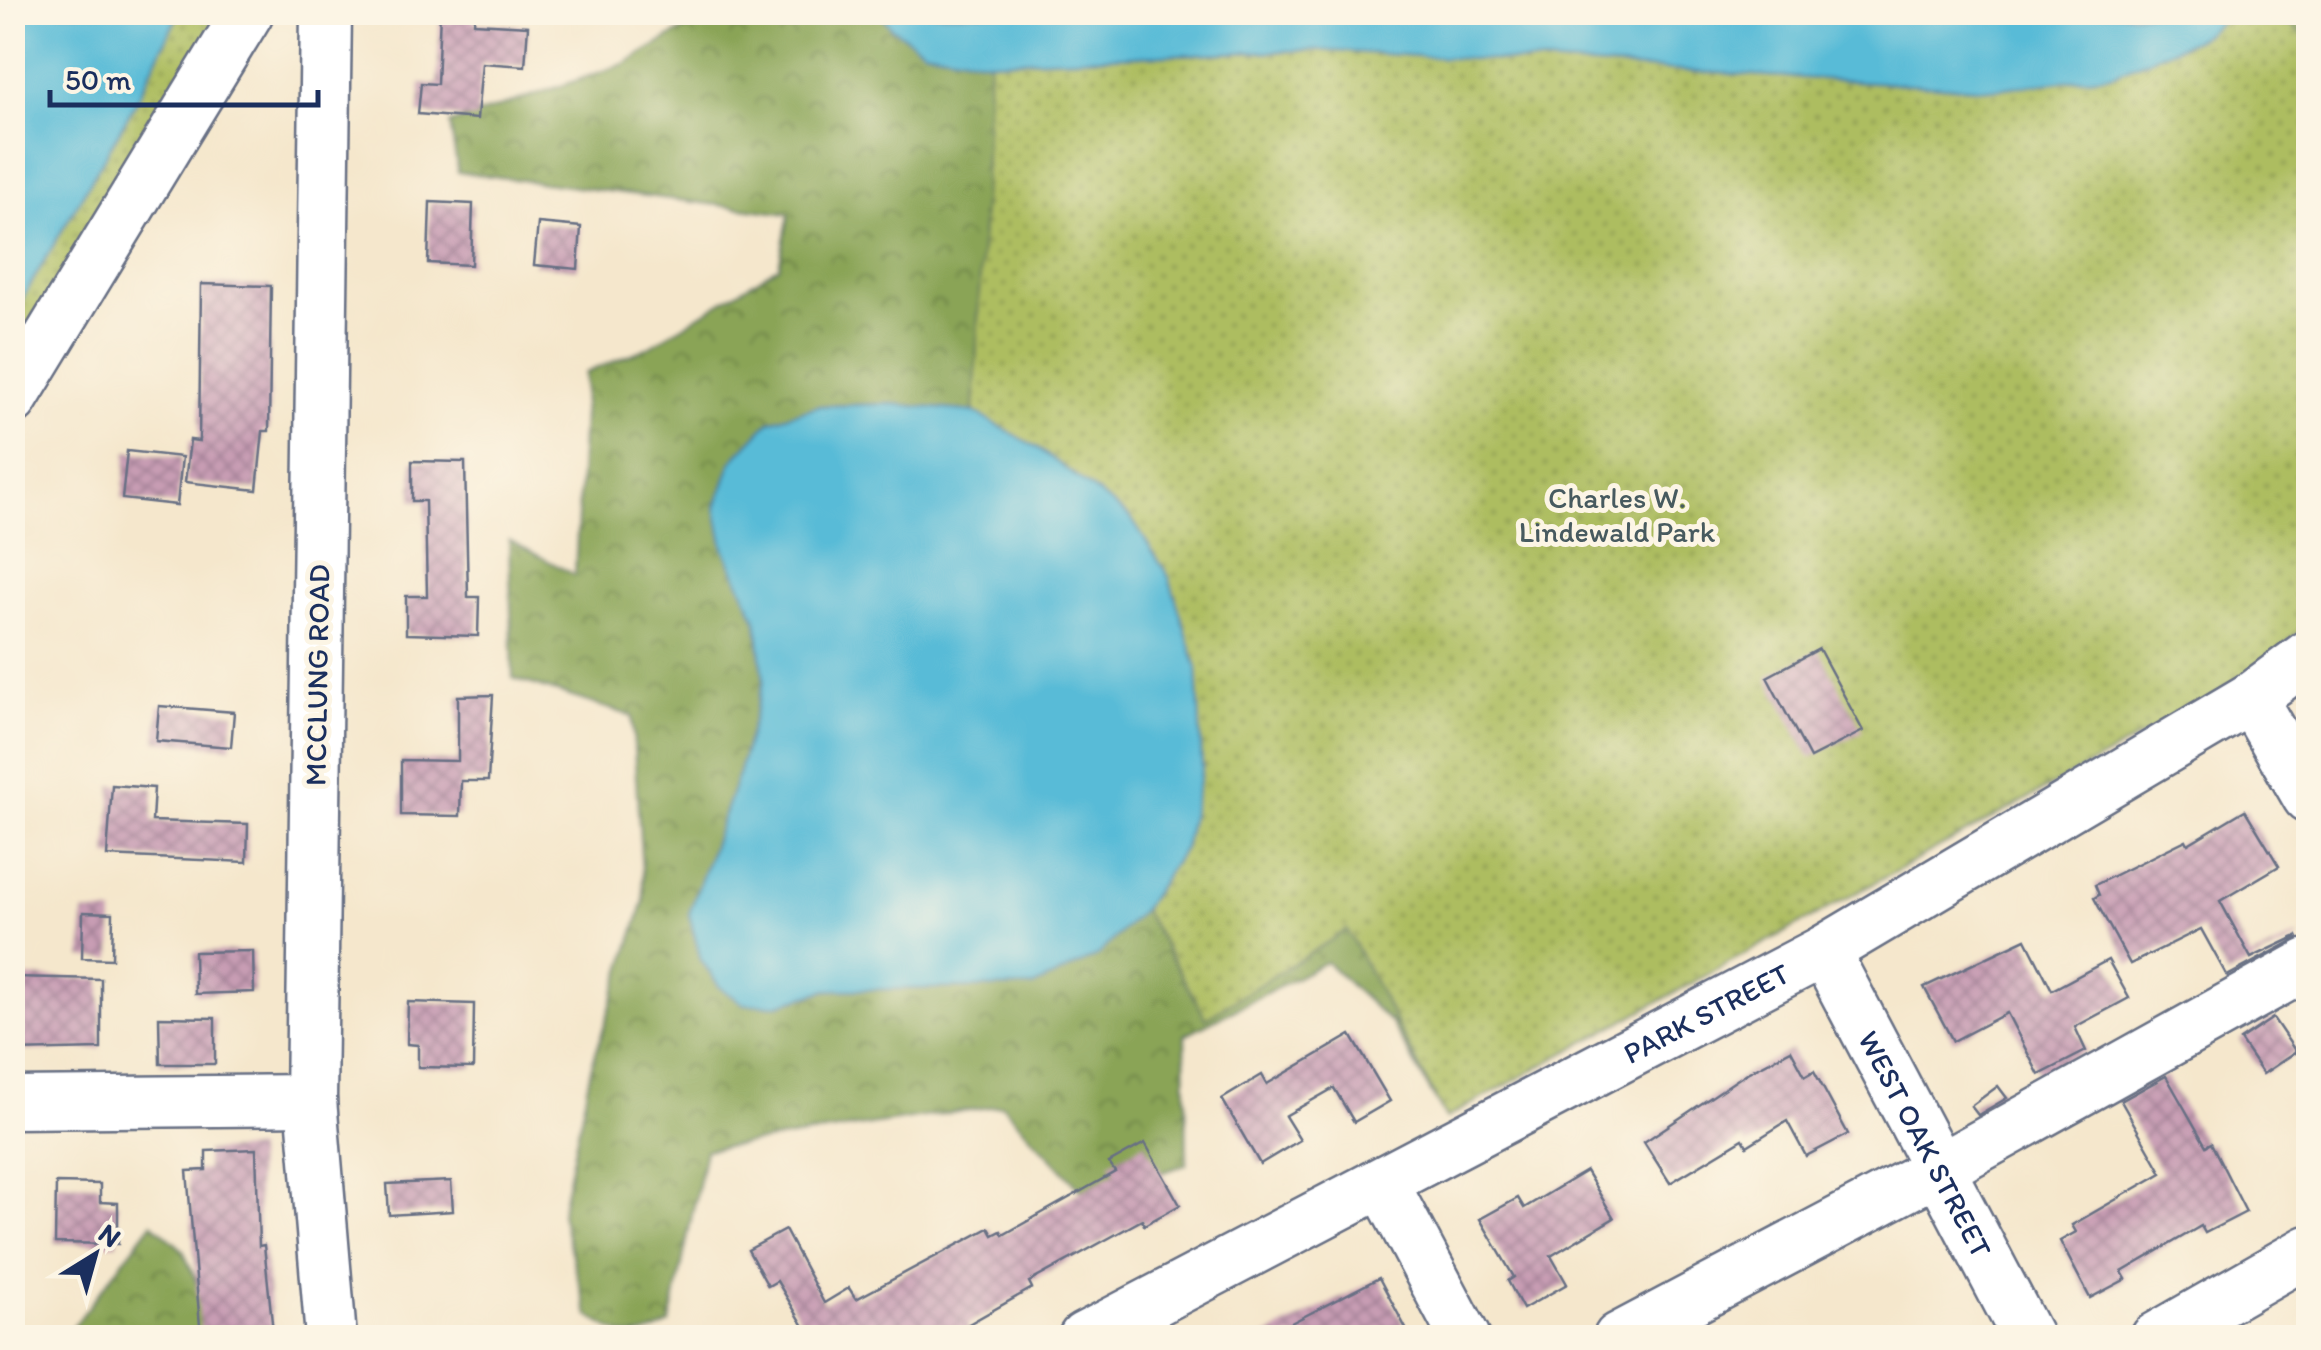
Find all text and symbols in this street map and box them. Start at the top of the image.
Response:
scale bar [50,45,318,107]
text: 50 m [65,61,131,98]
park label: Charles W. Lindewald Park [1519,479,1716,550]
street label: MCCLUNG ROAD [297,564,337,786]
street label: PARK STREET [1617,954,1796,1071]
street label: WEST OAK STREET [1851,1024,2001,1264]
north arrow [45,1205,145,1305]
text: N [92,1216,128,1254]

